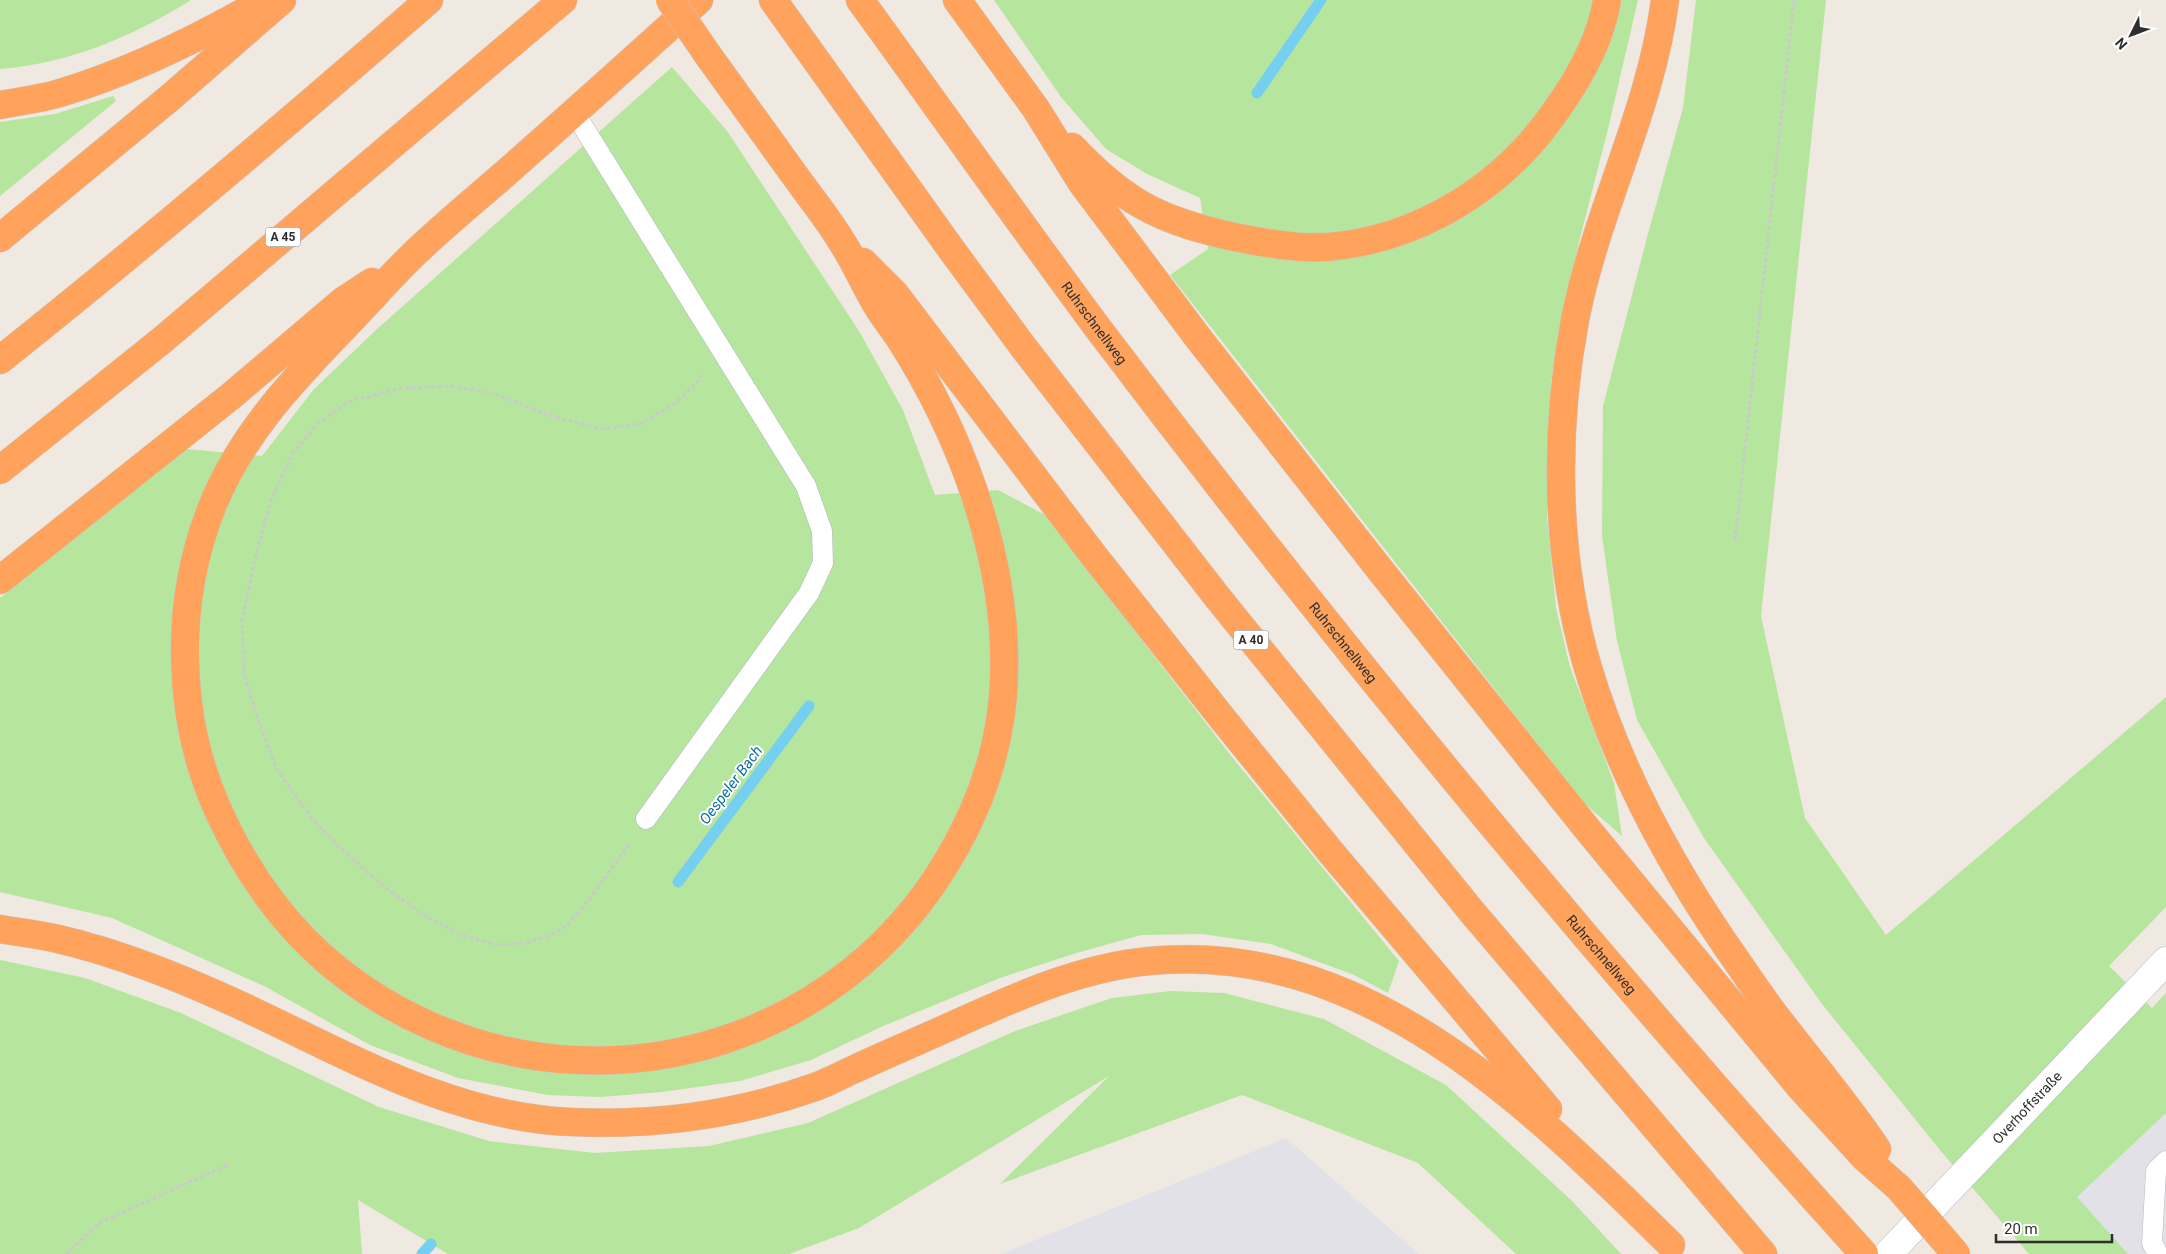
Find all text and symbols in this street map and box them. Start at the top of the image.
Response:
north arrow [2106,10,2156,60]
text: N [2112,35,2131,53]
road number: A 45 [266,228,300,246]
street label: Ruhrschnellweg [1058,279,1130,367]
street label: Ruhrschnellweg [1306,599,1380,686]
road number: A 40 [1234,630,1268,650]
water label: Oespeler Bach [696,742,766,828]
street label: Ruhrschnellweg [1563,912,1639,997]
street label: Overhoffstraße [1989,1068,2065,1147]
scale bar [1996,1212,2112,1244]
text: 20 m [2004,1220,2038,1238]

